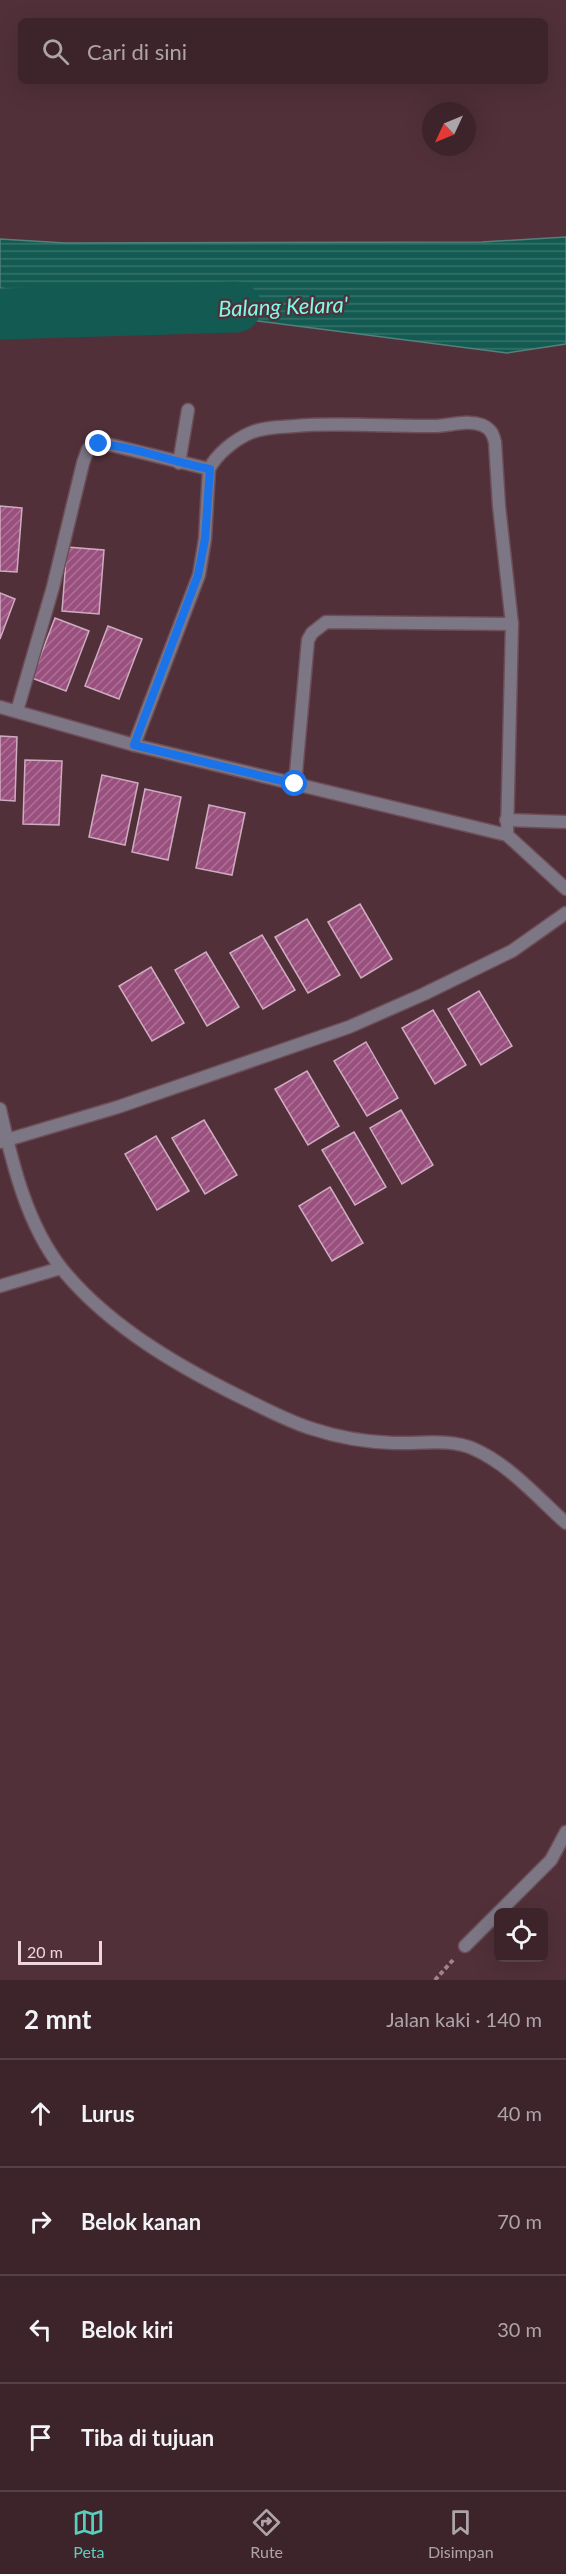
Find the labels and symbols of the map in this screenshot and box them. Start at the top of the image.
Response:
north arrow [422,102,476,156]
water label: Balang Kelara' [218,290,349,322]
route end [85,430,111,456]
route start [281,770,307,796]
scale bar [18,1938,102,1966]

